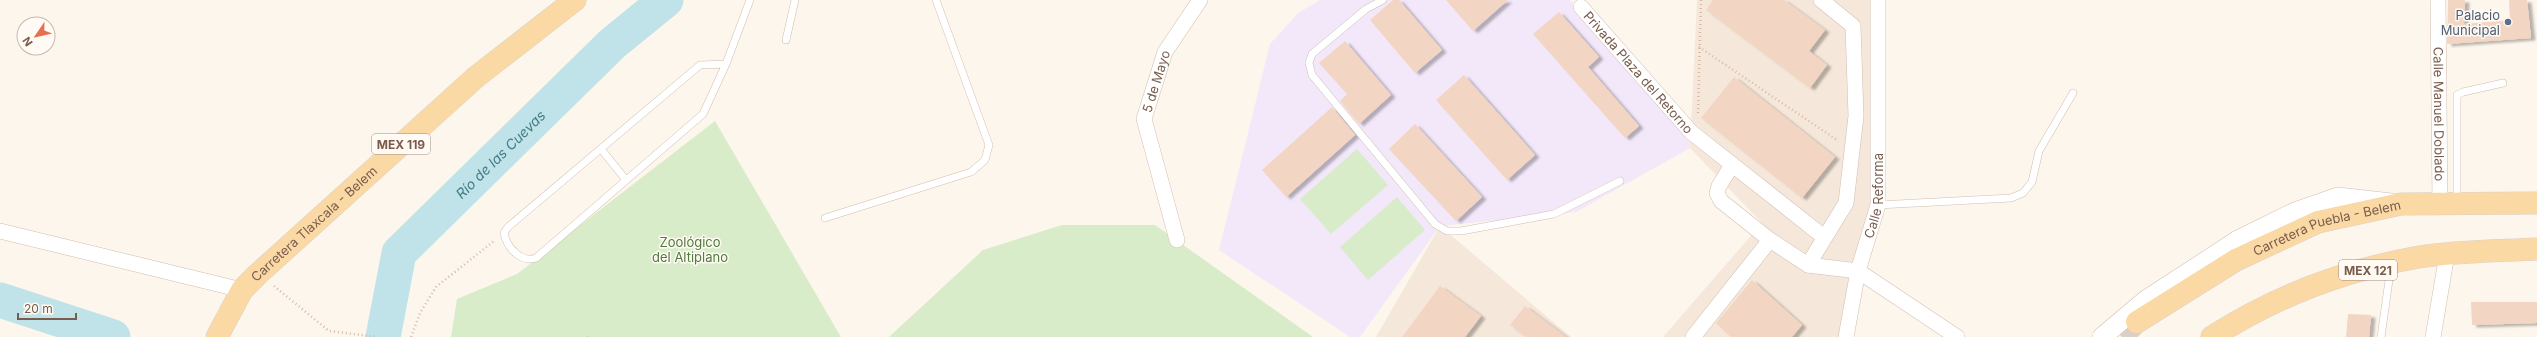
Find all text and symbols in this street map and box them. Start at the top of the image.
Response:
place label: Palacio Municipal [2441,7,2500,38]
street label: Privada Plaza del Retorno [1580,8,1697,137]
north arrow [16,16,56,56]
marker: Palacio Municipal [2503,17,2513,27]
text: N [20,34,36,49]
street label: Calle Manuel Doblado [2430,47,2448,182]
street label: 5 de Mayo [1139,48,1173,114]
water label: Río de las Cuevas [452,106,548,202]
road number: MEX 119 [372,134,430,154]
street label: Calle Reforma [1860,153,1886,240]
street label: Carretera Tlaxcala - Belem [247,163,380,285]
street label: Carretera Puebla - Belem [2250,196,2402,259]
park label: Zoológico del Altiplano [652,234,728,265]
road number: MEX 121 [2339,260,2397,280]
scale bar [18,295,76,321]
text: 20 m [24,301,53,316]

